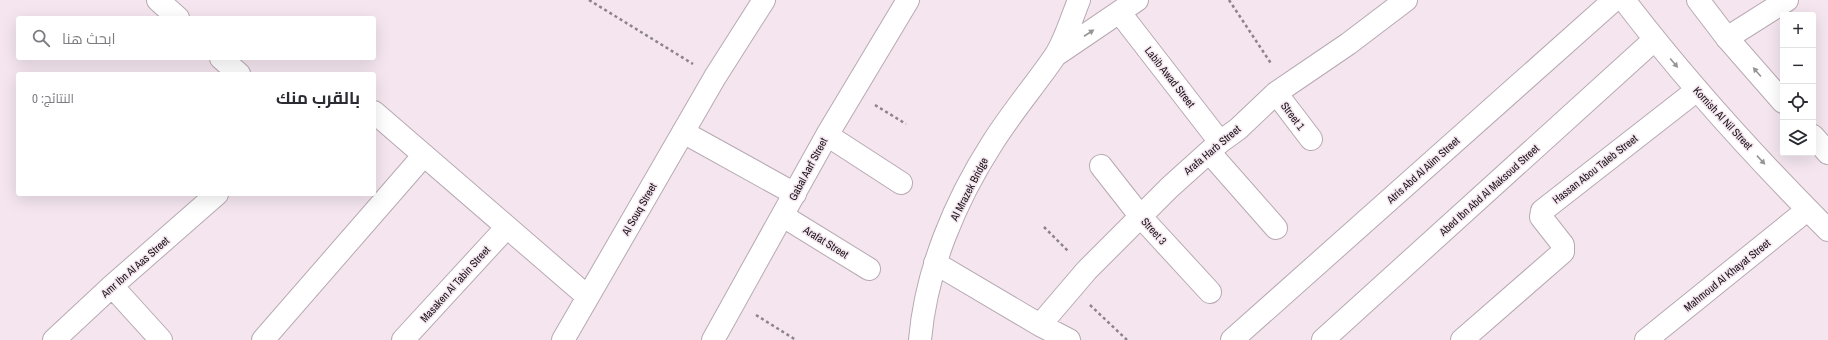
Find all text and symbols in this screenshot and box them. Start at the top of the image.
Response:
map controls [1780,12,1816,156]
button: + [1780,12,1816,48]
search box [16,16,376,60]
icon: search [30,27,52,49]
text: ابحث هنا [62,28,116,49]
one-way arrow [1083,29,1094,37]
street label: Labib Awad Street [1142,44,1198,111]
button: − [1780,48,1816,84]
one-way arrow [1670,58,1679,69]
one-way arrow [1753,67,1762,78]
street label: Kornish Al Nil Street [1690,84,1756,153]
button: locate [1780,84,1816,120]
text: بالقرب منك [276,86,360,109]
text: النتائج: 0 [32,90,74,107]
street label: Street 1 [1278,99,1308,133]
button: layers [1780,120,1816,156]
street label: Arafa Harb Street [1180,122,1244,179]
street label: Hassan Abou Taleb Street [1550,131,1641,207]
street label: Atris Abd Al Alim Street [1383,133,1463,207]
street label: Gabal Aarf Street [786,135,831,203]
street label: Abed Ibn Abd Al Maksoud Street [1435,141,1542,239]
street label: Al Mrazek Bridge [947,155,991,224]
one-way arrow [1757,155,1766,165]
street label: Al Souq Street [618,180,660,239]
street label: Street 3 [1138,215,1170,247]
street label: Arafat Street [800,222,852,262]
street label: Amr Ibn Al Aas Street [97,233,172,301]
street label: Mahmoud Al Khayat Street [1681,235,1773,314]
street label: Masaken Al Tabin Street [417,243,493,325]

